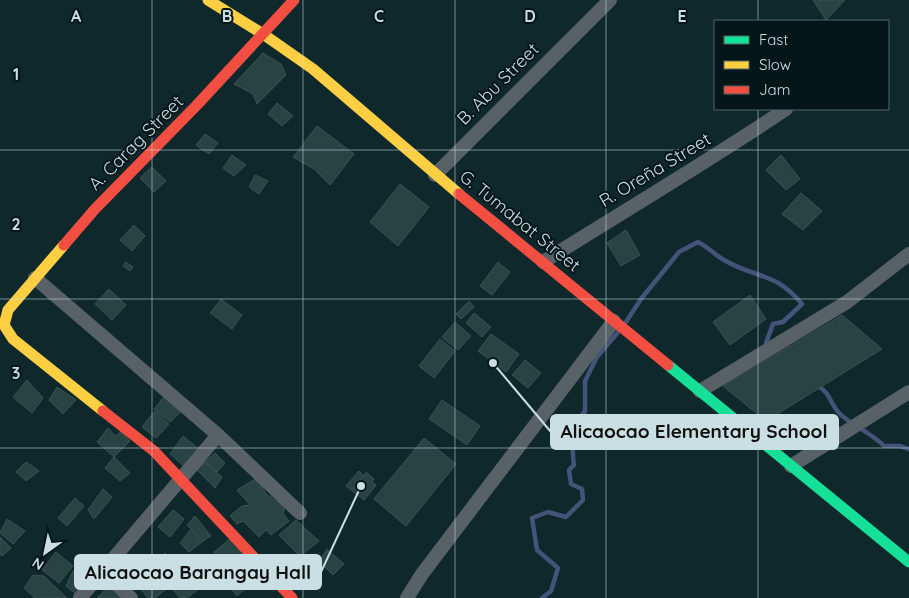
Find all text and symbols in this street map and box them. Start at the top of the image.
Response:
text: A [71,6,82,26]
text: B [222,6,232,26]
text: C [374,6,384,26]
text: D [524,6,536,26]
text: E [677,6,687,26]
legend [714,20,889,110]
text: Fast [759,30,788,49]
street label: B. Abu Street [452,38,544,130]
text: Slow [759,55,791,74]
text: 1 [13,64,19,84]
text: Jam [759,80,790,99]
street label: A. Carag Street [83,90,188,195]
street label: R. Oreña Street [595,127,715,212]
street label: G. Tumabat Street [455,165,585,276]
text: 2 [11,214,21,234]
text: 3 [12,363,20,383]
callout: Alicaocao Elementary School [551,415,838,449]
text: Alicaocao Elementary School [560,419,828,443]
north arrow [20,528,70,578]
text: N [29,554,47,574]
callout: Alicaocao Barangay Hall [75,555,321,589]
text: Alicaocao Barangay Hall [85,560,311,584]

